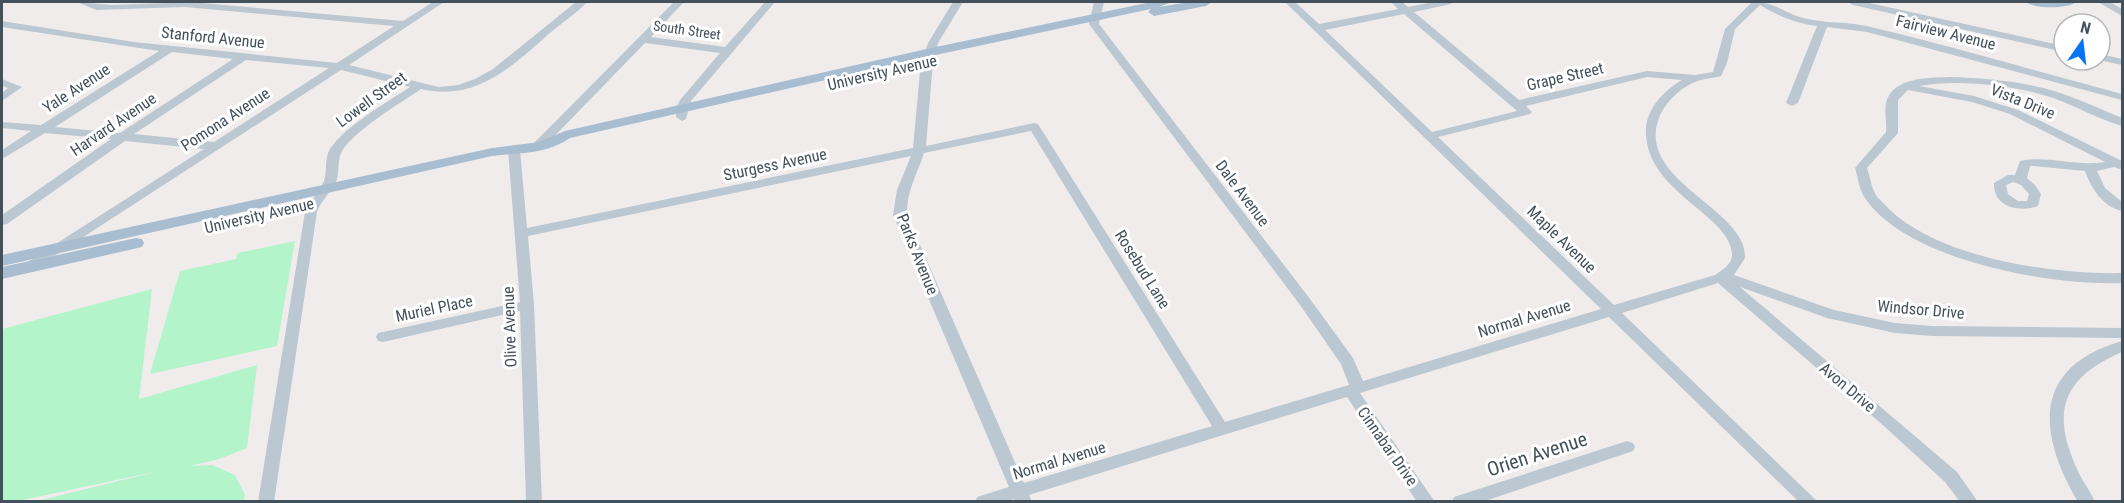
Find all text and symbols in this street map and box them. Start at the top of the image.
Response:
street label: Fairview Avenue [1894,11,1998,54]
north arrow [2052,12,2112,72]
street label: South Street [652,17,722,43]
text: N [2078,18,2093,38]
street label: Stanford Avenue [160,23,266,52]
street label: University Avenue [826,51,939,94]
street label: Grape Street [1525,58,1606,95]
street label: Yale Avenue [39,60,113,117]
street label: Lowell Street [333,67,410,131]
street label: Vista Drive [1988,80,2058,123]
street label: Pomona Avenue [177,84,273,155]
street label: Harvard Avenue [67,89,160,160]
street label: Sturgess Avenue [722,144,829,185]
street label: Dale Avenue [1212,157,1274,230]
street label: University Avenue [203,194,316,237]
street label: Maple Avenue [1523,202,1600,277]
street label: Parks Avenue [893,211,942,297]
street label: Rosebud Lane [1111,226,1174,312]
street label: Olive Avenue [499,286,520,368]
street label: Muriel Place [394,291,474,326]
street label: Normal Avenue [1475,295,1573,342]
street label: Windsor Drive [1877,296,1965,323]
street label: Avon Drive [1816,359,1879,416]
street label: Cinnabar Drive [1353,403,1422,489]
street label: Orien Avenue [1484,427,1590,481]
street label: Normal Avenue [1010,437,1108,484]

